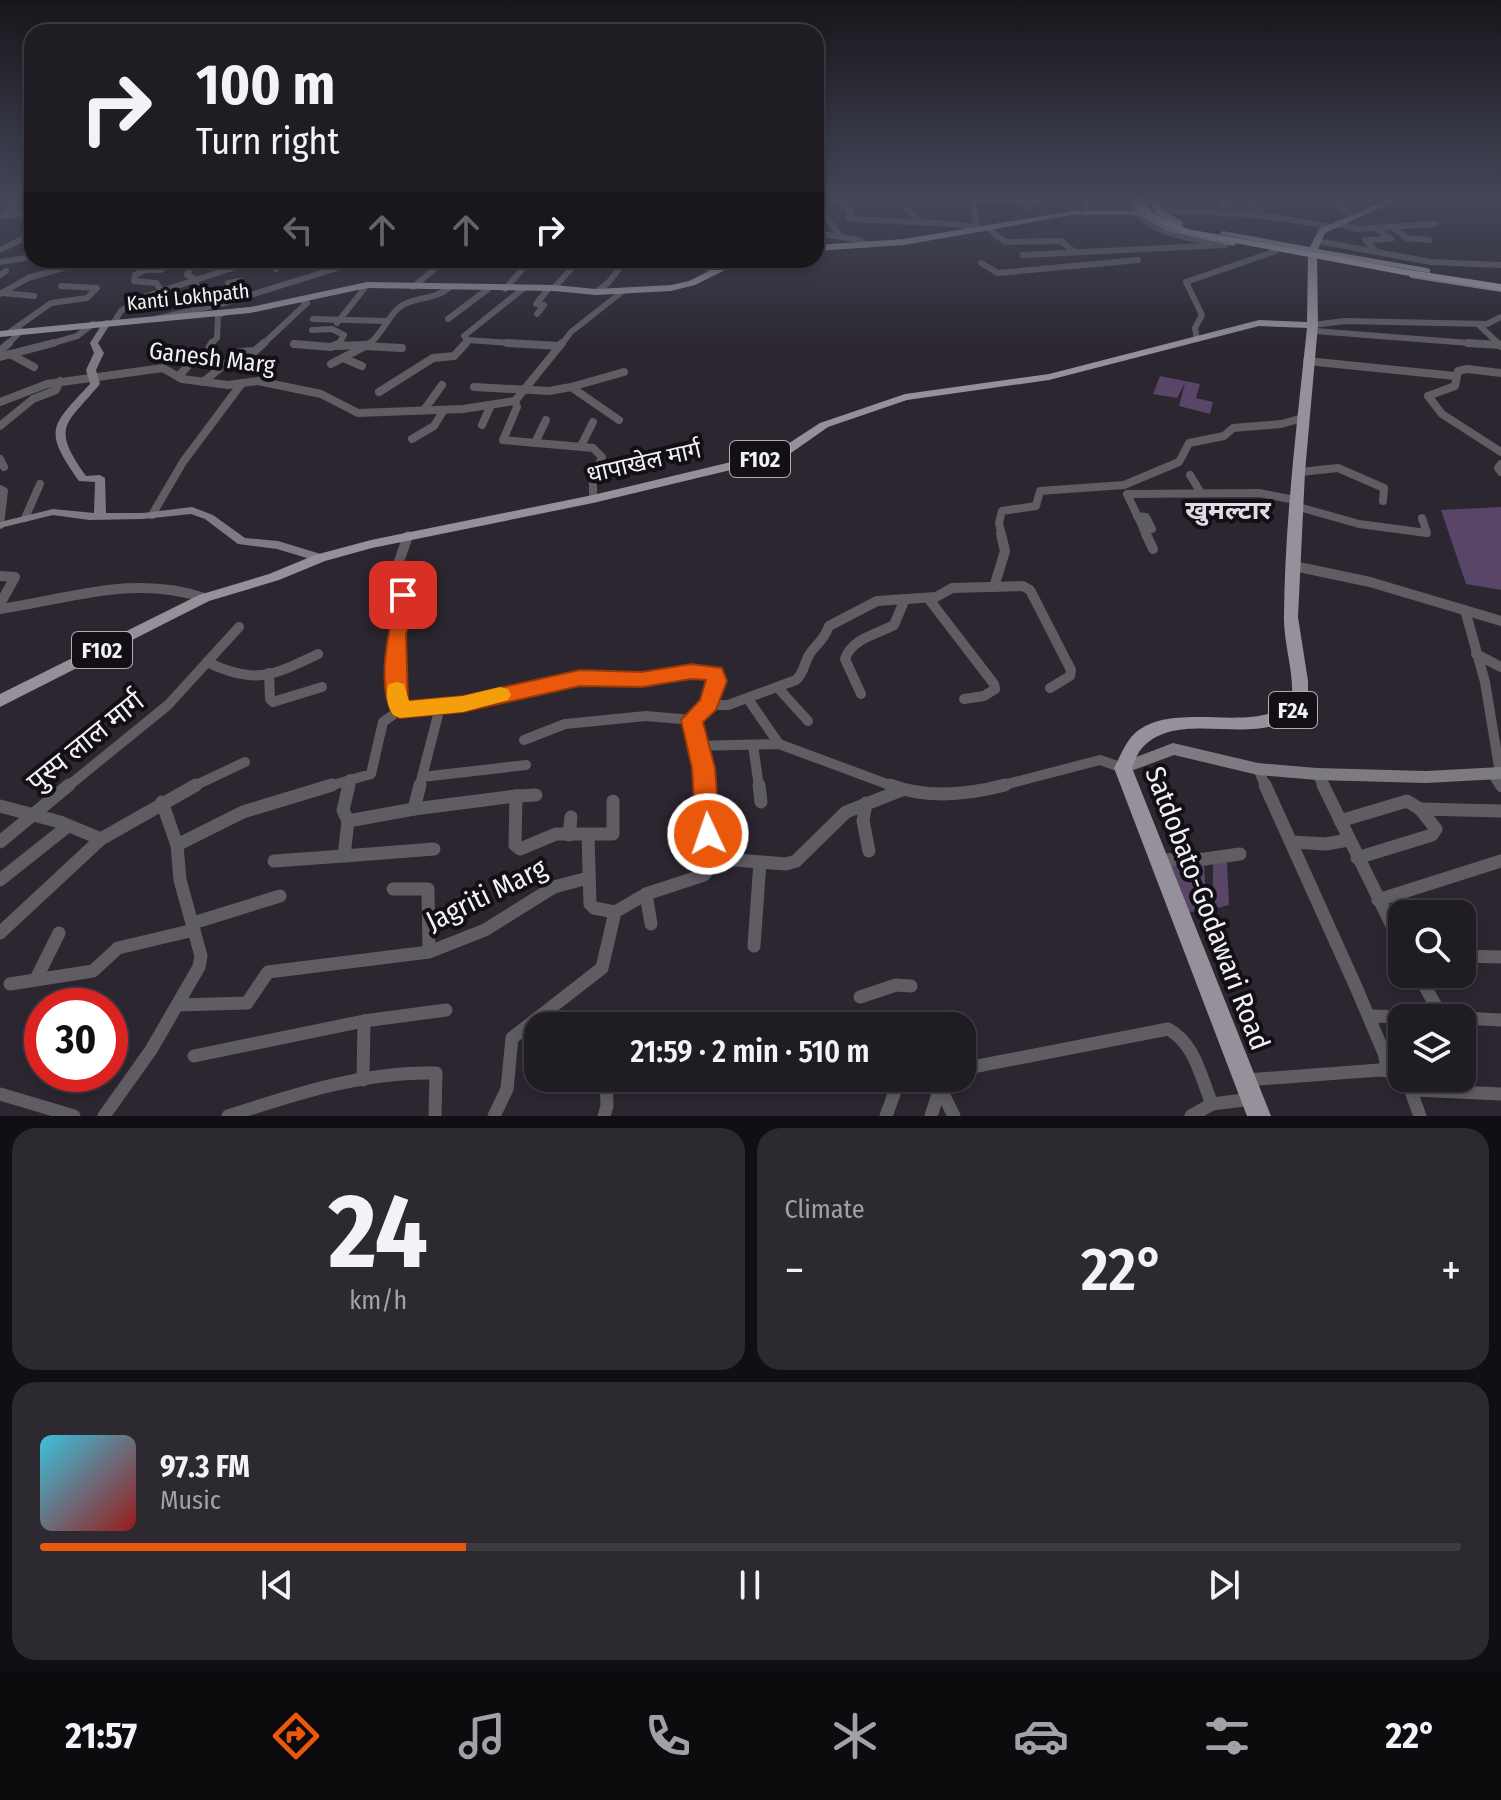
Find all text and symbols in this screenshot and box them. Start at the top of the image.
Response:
text: 100 m [196,52,335,119]
icon: right [64,56,168,160]
text: Turn right [196,120,339,164]
icon: left [276,208,320,252]
icon: ahead [360,208,404,252]
icon: ahead [444,208,488,252]
icon: right [528,208,572,252]
street label: Kanti Lokhpath [125,279,251,315]
street label: Ganesh Marg [147,336,277,380]
street label: धापाखेल मार्ग [584,435,705,489]
road number: F102 [730,441,790,477]
district label: खुमल्टार [1185,495,1271,526]
pin [369,561,437,629]
icon: arrive [381,573,425,617]
road number: F102 [72,632,132,668]
street label: पुस्प लाल मार्ग [20,683,152,799]
road number: F24 [1269,692,1317,728]
street label: Satdobato-Godawari Road [1138,762,1277,1054]
position arrow [666,792,750,876]
street label: Jagriti Marg [421,851,553,938]
map controls [1388,900,1476,1092]
button: search [1388,900,1476,988]
speed limit sign: 30 [24,988,128,1092]
button: layers [1388,1004,1476,1092]
text: 21:59 · 2 min · 510 m [631,1034,869,1070]
text: 24 [328,1170,428,1295]
text: Climate [785,1194,865,1225]
text: 22° [1081,1234,1164,1306]
text: − [785,1244,804,1297]
text: + [1441,1244,1461,1297]
text: km/h [349,1285,407,1316]
text: 97.3 FM [160,1449,250,1485]
text: Music [160,1485,221,1516]
icon: previous [255,1563,299,1607]
icon: pause [728,1563,772,1607]
icon: next [1202,1563,1246,1607]
icon: directions [268,1708,324,1764]
icon: music [454,1708,510,1764]
icon: phone [640,1708,696,1764]
icon: climate [827,1708,883,1764]
icon: car [1013,1708,1069,1764]
icon: filters [1199,1708,1255,1764]
text: 21:57 [65,1714,137,1758]
text: 22° [1386,1714,1436,1758]

